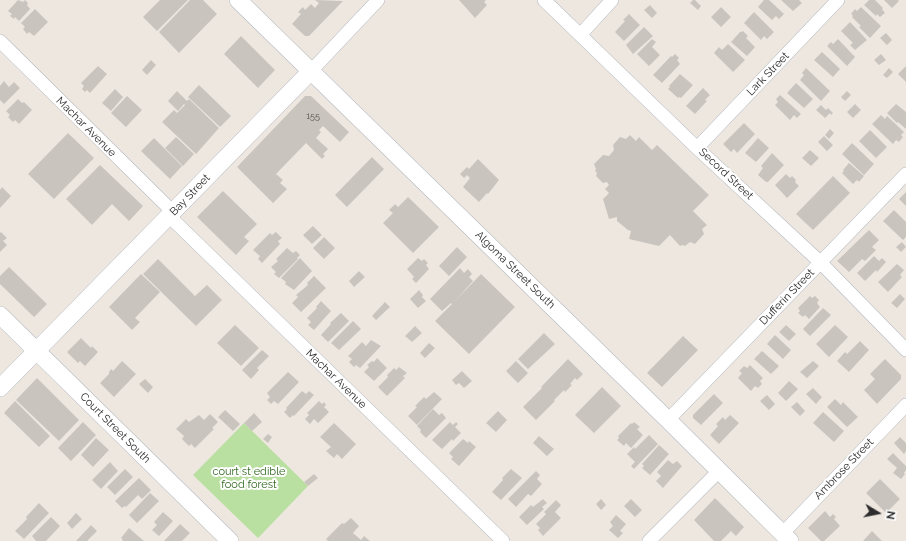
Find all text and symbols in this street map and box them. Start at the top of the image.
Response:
street label: Lark Street [744,49,792,99]
street label: Machar Avenue [53,94,119,160]
house number: 155 [306,111,320,121]
street label: Secord Street [696,145,756,203]
street label: Bay Street [167,172,213,218]
street label: Algoma Street South [472,228,558,312]
street label: Dufferin Street [757,266,817,328]
street label: Machar Avenue [303,347,369,411]
street label: Court Street South [77,390,153,466]
street label: Ambrose Street [812,436,876,502]
park label: court st edible food forest [212,465,286,491]
north arrow [858,493,898,533]
text: N [883,510,897,520]

